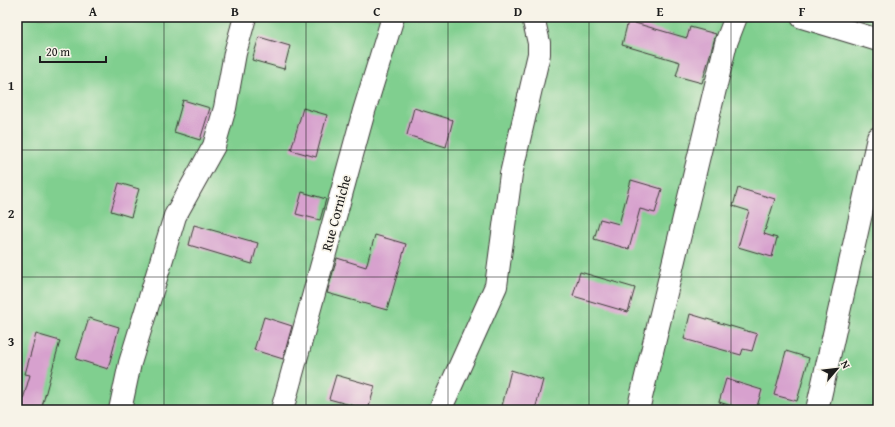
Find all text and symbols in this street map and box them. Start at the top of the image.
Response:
text: A [89,2,98,21]
text: B [231,2,239,21]
text: C [373,2,381,21]
text: D [514,2,522,21]
text: E [657,2,664,21]
text: F [799,2,806,21]
scale bar [40,38,106,64]
text: 20 m [46,43,70,60]
text: 1 [8,76,14,95]
street label: Rue Corniche [316,172,356,253]
text: 2 [8,204,15,223]
text: 3 [8,332,14,351]
north arrow [817,349,857,389]
text: N [837,357,855,372]

